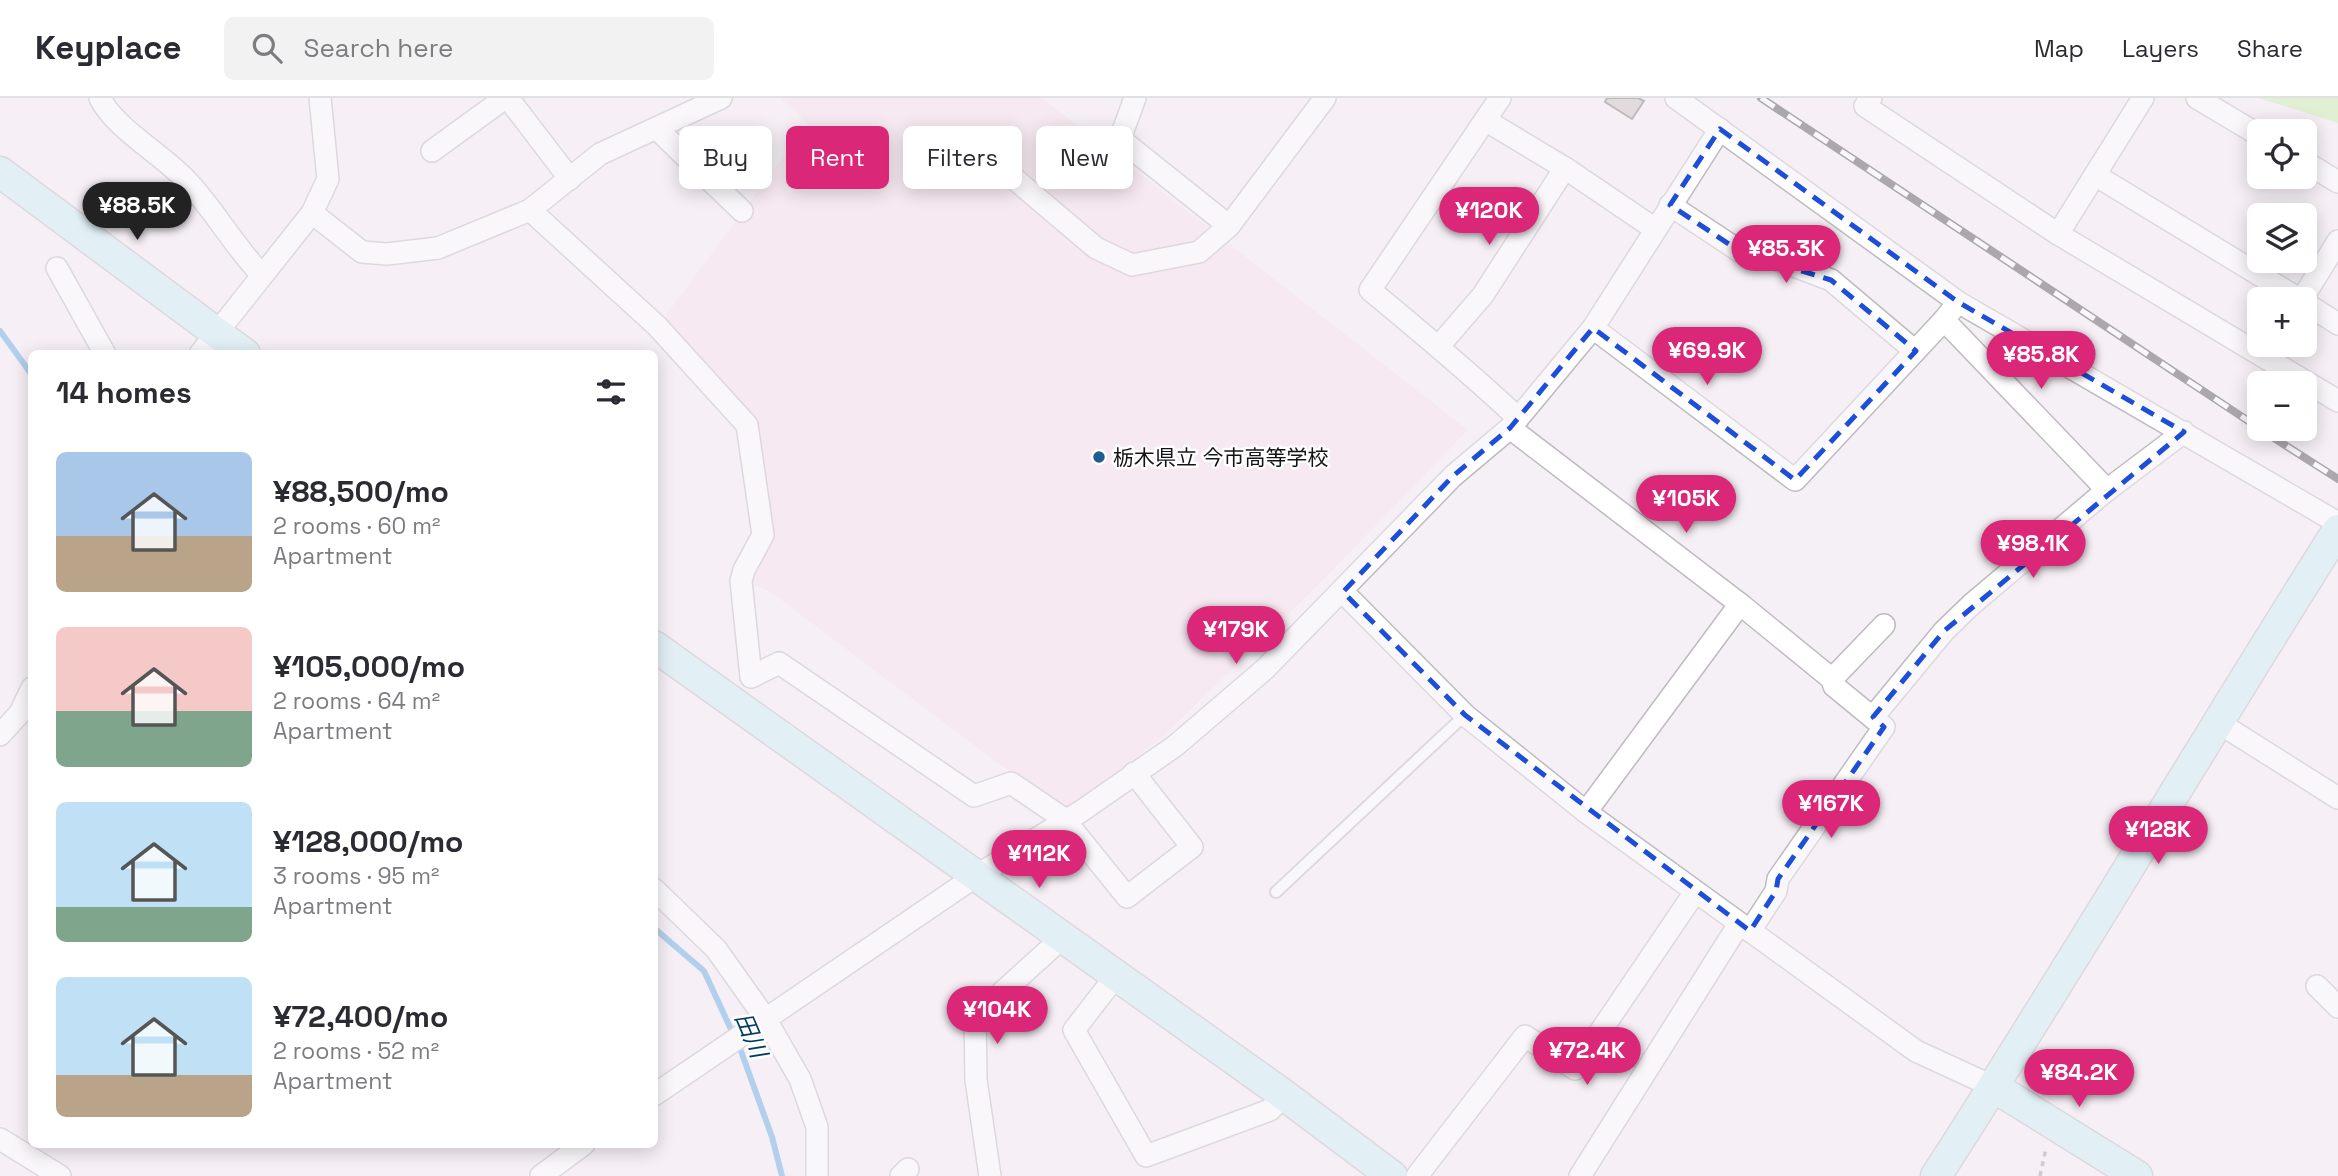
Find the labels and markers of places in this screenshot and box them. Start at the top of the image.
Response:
pin: ¥88.5K [80,183,194,242]
pin: ¥120K [1440,188,1538,247]
pin: ¥85.3K [1729,226,1843,285]
pin: ¥69.9K [1650,328,1764,387]
pin: ¥85.8K [1984,331,2098,391]
place label: 栃木県立 今市高等学校 [1113,444,1328,471]
marker: 栃木県立 今市高等学校 [1091,449,1107,465]
pin: ¥105K [1637,476,1735,535]
pin: ¥98.1K [1976,520,2090,580]
pin: ¥179K [1187,606,1285,666]
pin: ¥167K [1782,780,1880,840]
pin: ¥128K [2109,806,2207,866]
pin: ¥112K [990,830,1088,890]
pin: ¥104K [948,986,1046,1046]
pin: ¥72.4K [1530,1028,1644,1087]
pin: ¥84.2K [2022,1049,2136,1109]

